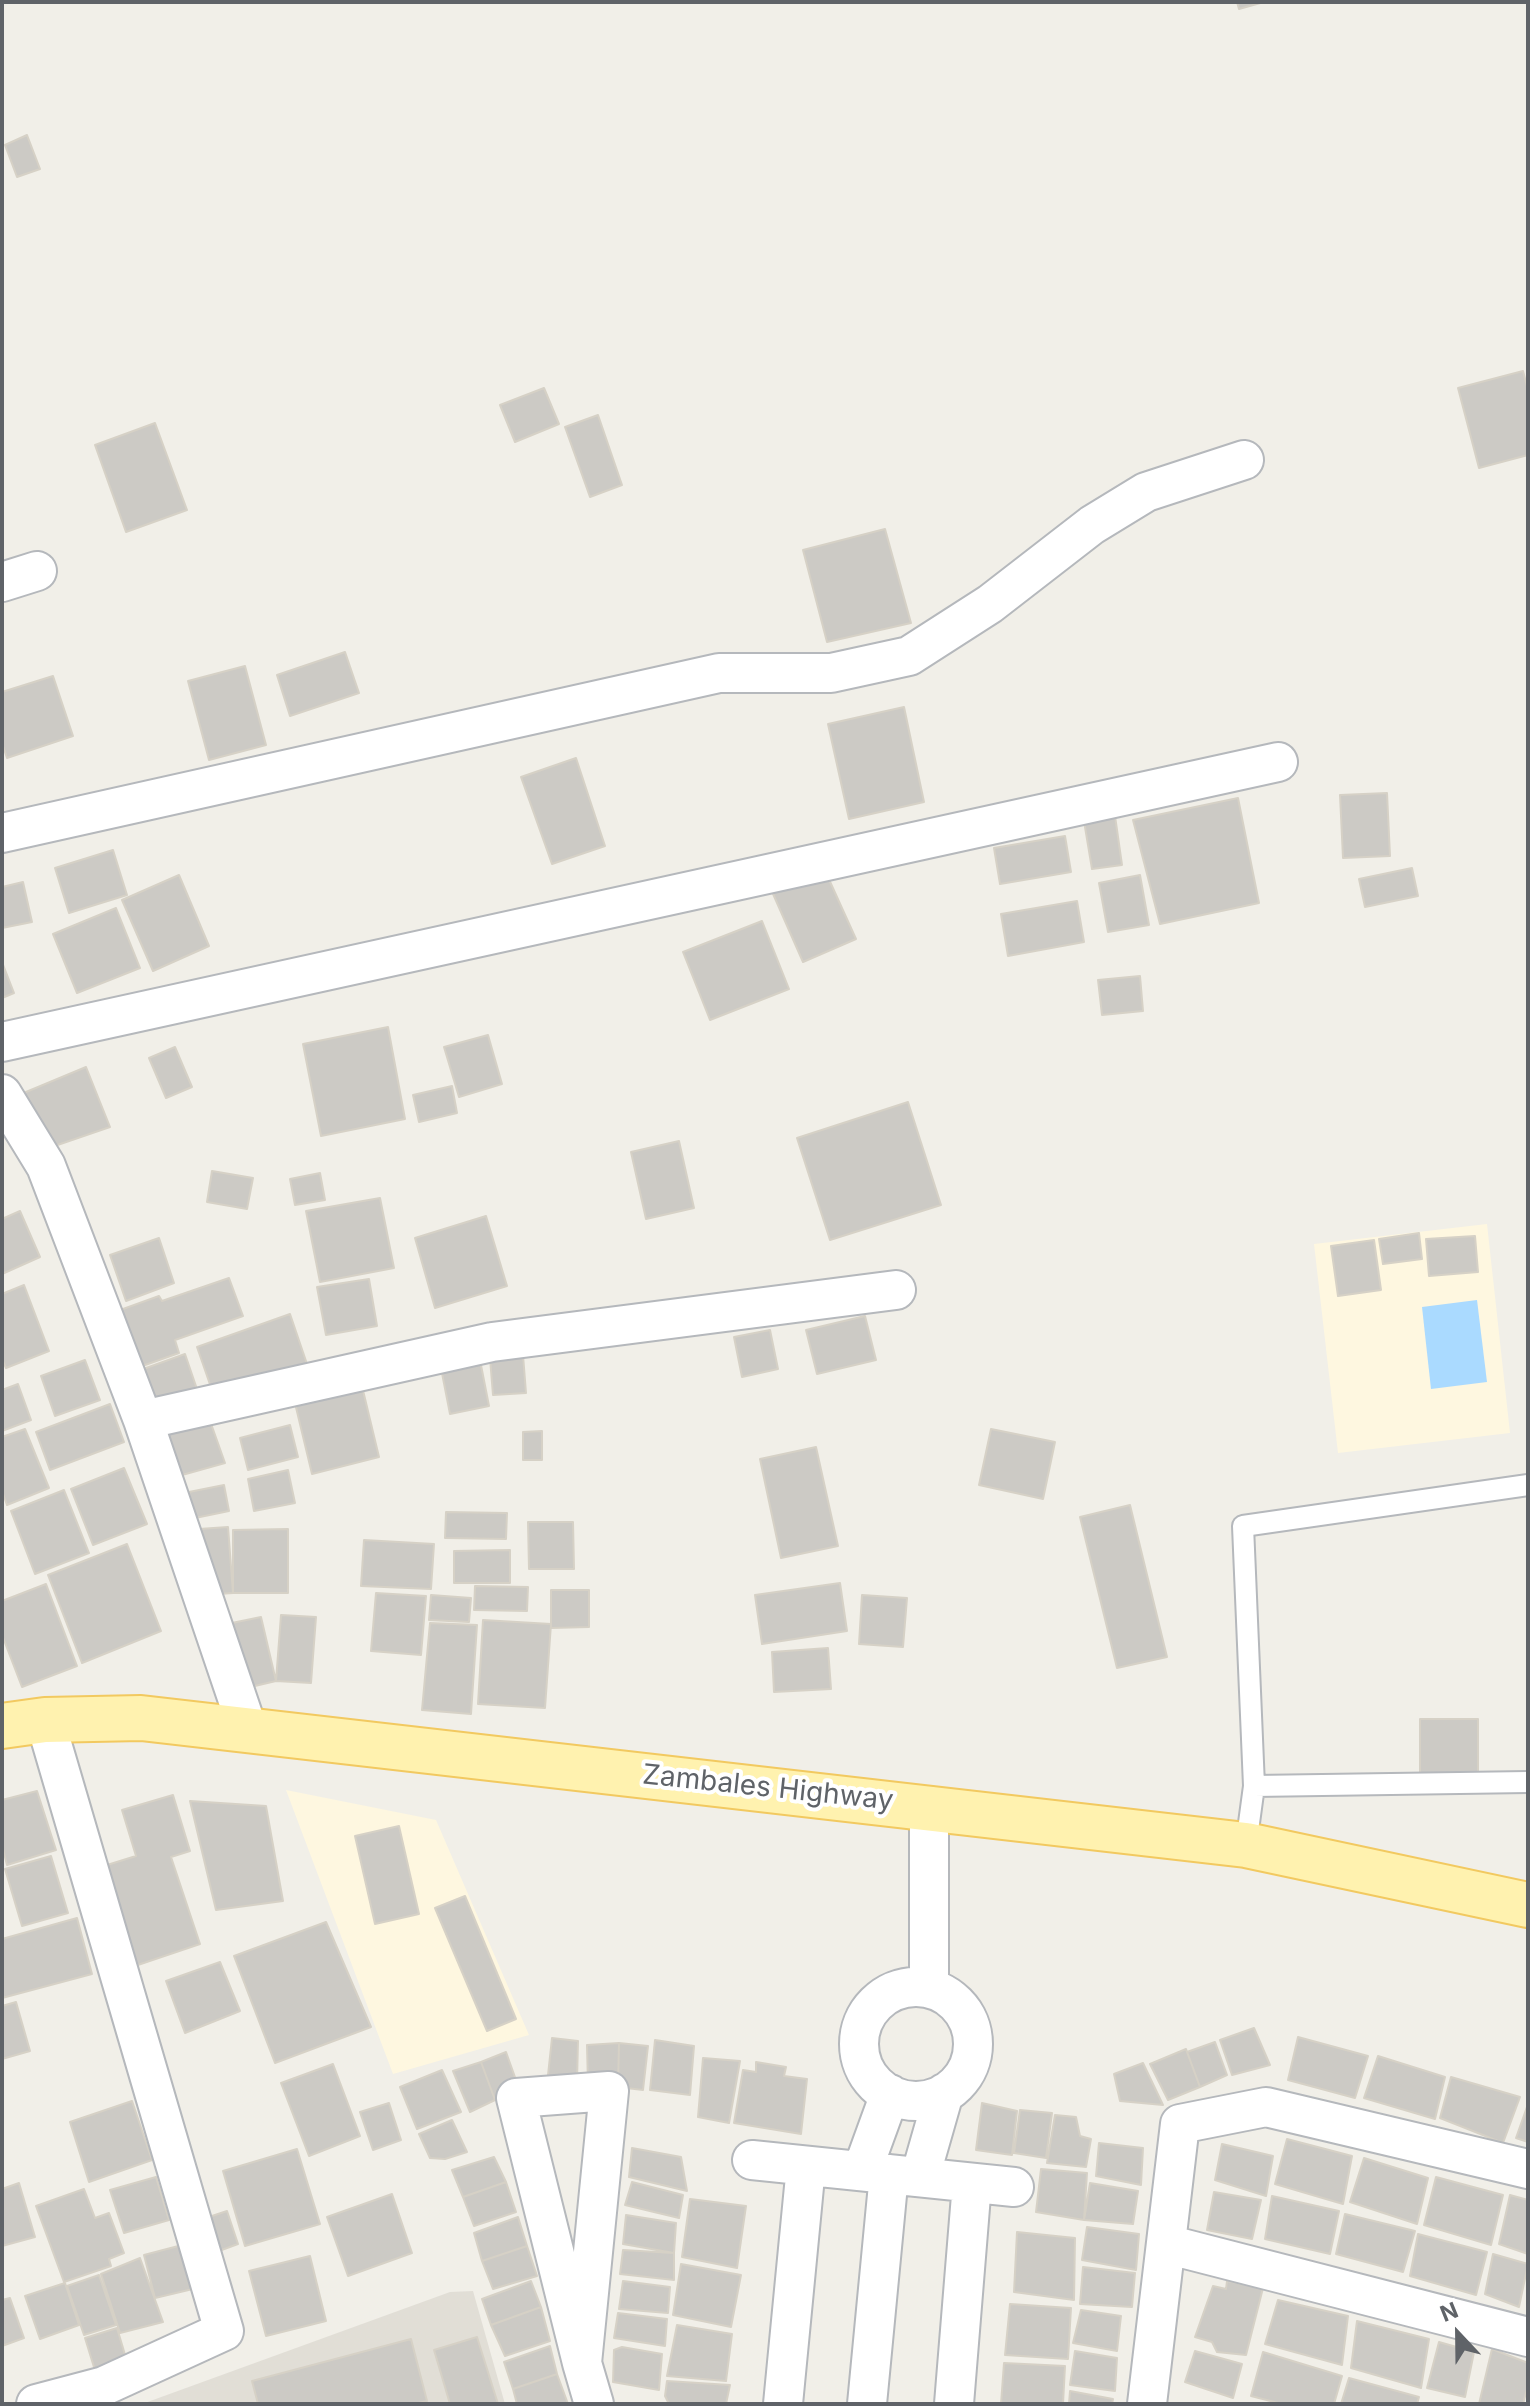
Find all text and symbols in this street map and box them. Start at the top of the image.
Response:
street label: Zambales Highway [641,1758,895,1818]
north arrow [1418,2294,1498,2374]
text: N [1436,2297,1462,2327]

